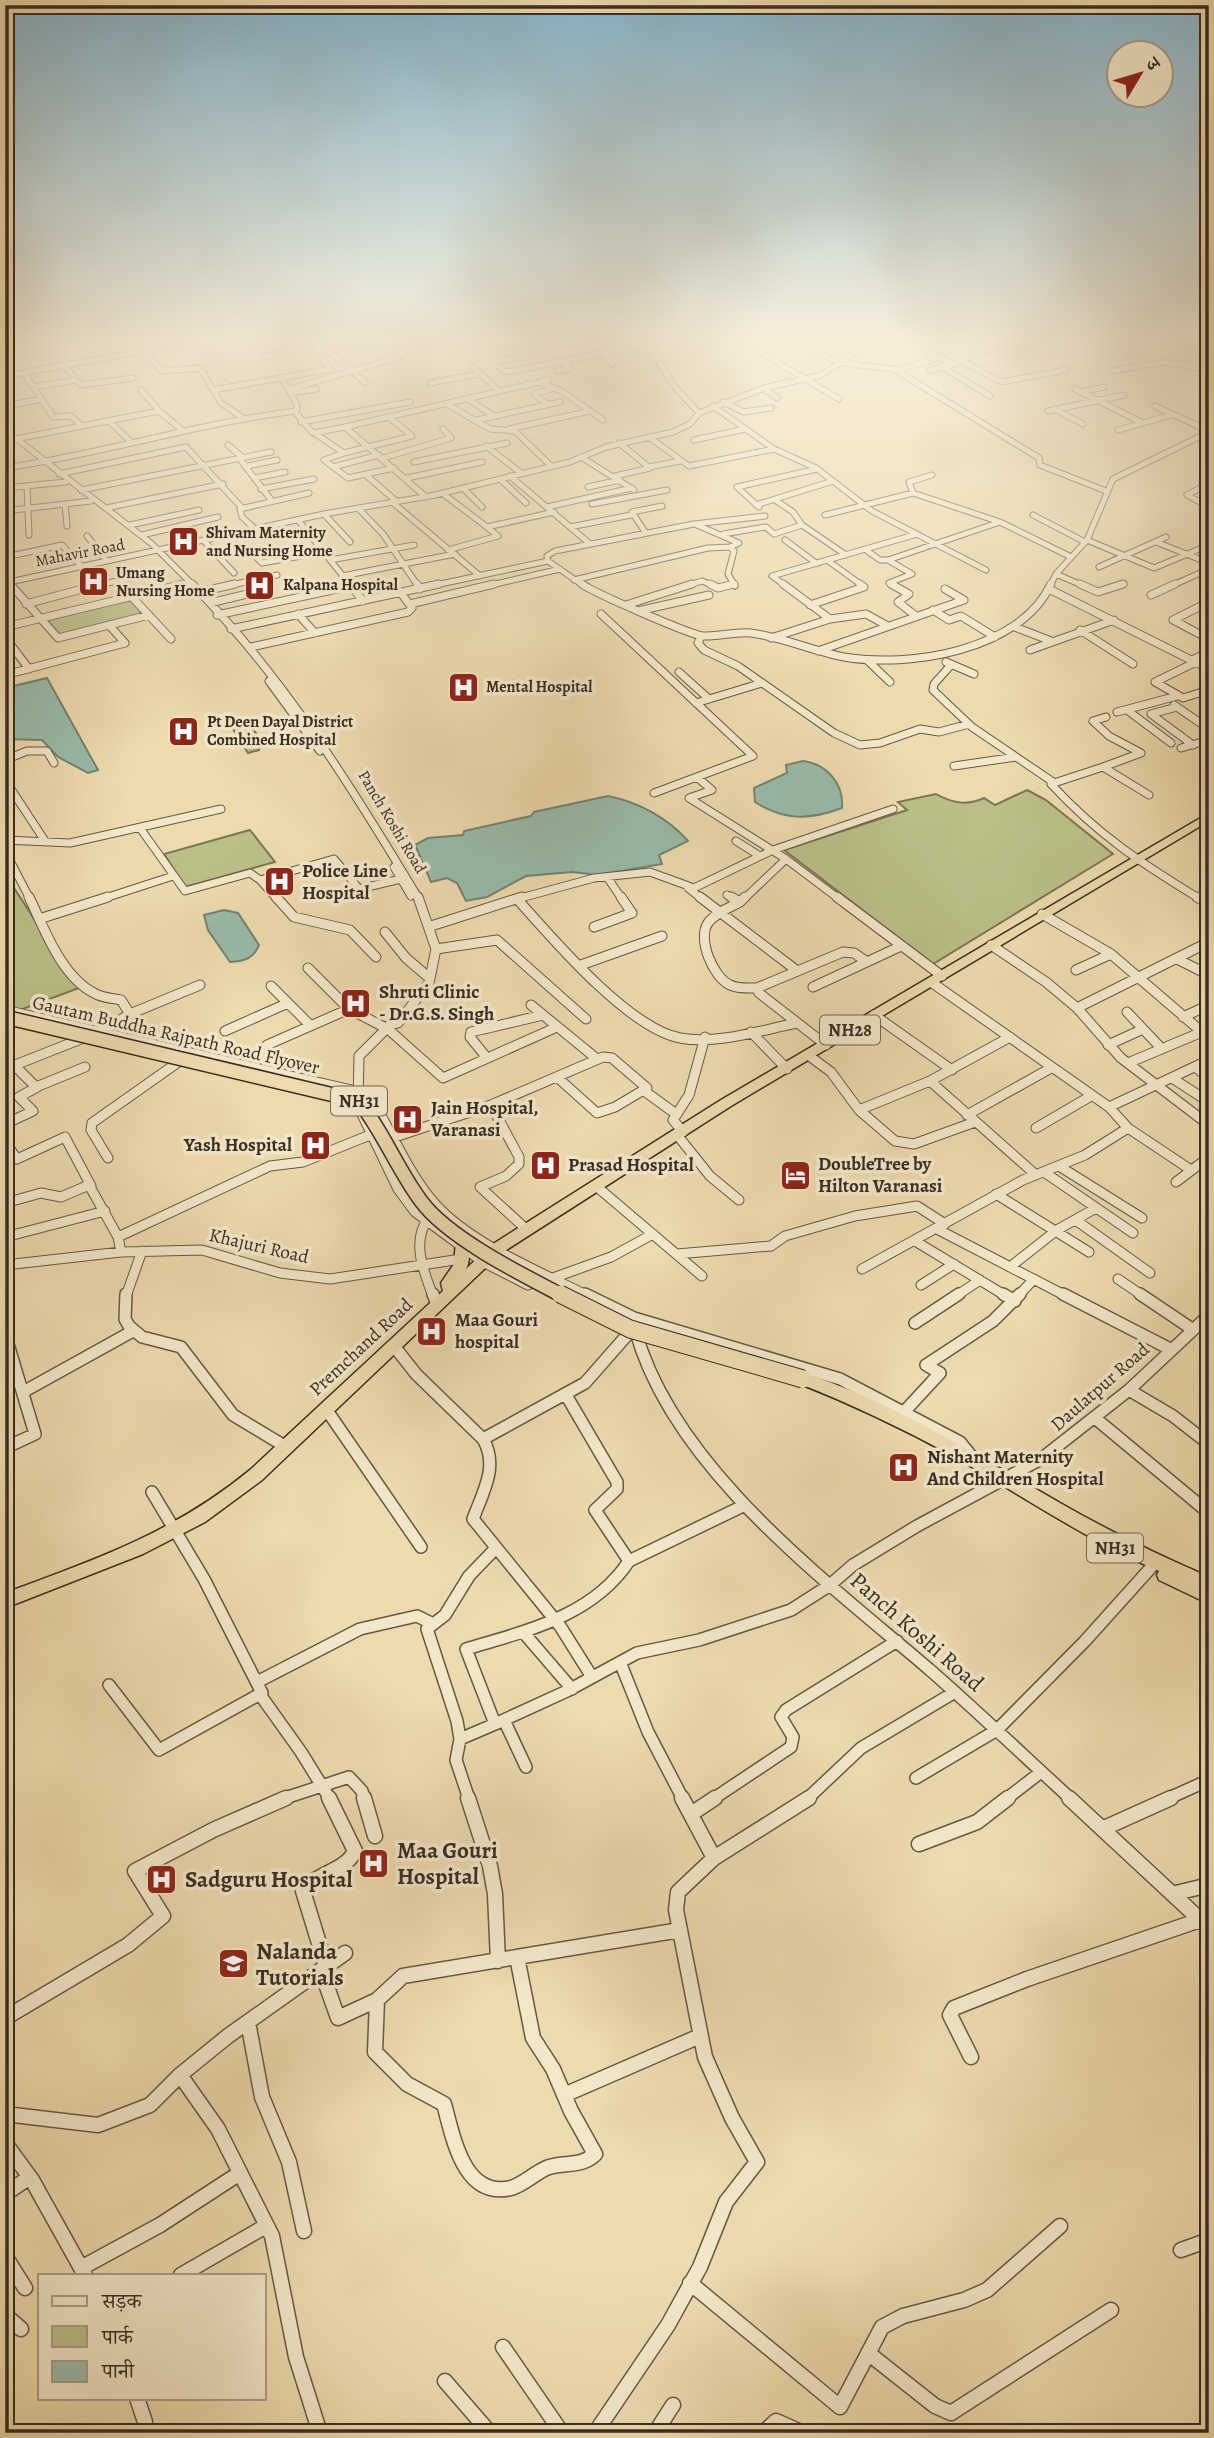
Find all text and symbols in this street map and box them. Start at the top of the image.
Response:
north arrow [1106,38,1176,108]
text: उ [1138,51,1167,77]
place label: Shivam Maternity and Nursing Home [206,522,333,562]
hospital icon: Shivam Maternity and Nursing Home [166,525,200,559]
street label: Mahavir Road [33,533,127,572]
place label: Umang Nursing Home [116,562,215,602]
hospital icon: Umang Nursing Home [76,565,110,599]
hospital icon: Kalpana Hospital [243,568,277,602]
place label: Kalpana Hospital [283,574,399,596]
hospital icon: Mental Hospital [446,670,480,704]
place label: Mental Hospital [486,676,593,698]
place label: Pt Deen Dayal District Combined Hospital [207,711,354,751]
hospital icon: Pt Deen Dayal District Combined Hospital [167,714,201,748]
street label: Panch Koshi Road [353,766,432,878]
place label: Police Line Hospital [302,858,388,906]
hospital icon: Police Line Hospital [262,865,296,899]
place label: Shruti Clinic - Dr.G.S. Singh [379,979,494,1027]
hospital icon: Shruti Clinic - Dr.G.S. Singh [339,986,373,1020]
street label: Gautam Buddha Rajpath Road Flyover [30,989,322,1081]
road number: NH28 [820,1015,880,1044]
road number: NH31 [331,1086,387,1116]
place label: Jain Hospital, Varanasi [430,1095,538,1143]
hospital icon: Jain Hospital, Varanasi [391,1102,425,1136]
hospital icon: Yash Hospital [298,1128,332,1162]
place label: Yash Hospital [183,1132,292,1158]
hospital icon: Prasad Hospital [528,1148,562,1182]
place label: DoubleTree by Hilton Varanasi [818,1151,943,1199]
place label: Prasad Hospital [568,1152,694,1178]
hotel icon: DoubleTree by Hilton Varanasi [778,1158,812,1192]
street label: Khajuri Road [206,1222,312,1270]
street label: Premchand Road [304,1292,419,1402]
place label: Maa Gouri hospital [455,1307,539,1355]
hospital icon: Maa Gouri hospital [415,1314,449,1348]
street label: Daulatpur Road [1045,1336,1156,1437]
place label: Nishant Maternity And Children Hospital [926,1444,1104,1492]
hospital icon: Nishant Maternity And Children Hospital [887,1451,921,1485]
road number: NH31 [1087,1534,1143,1562]
street label: Panch Koshi Road [844,1565,991,1699]
place label: Maa Gouri Hospital [397,1835,498,1892]
hospital icon: Maa Gouri Hospital [357,1846,391,1880]
hospital icon: Sadguru Hospital [145,1862,179,1896]
place label: Sadguru Hospital [185,1864,353,1895]
place label: Nalanda Tutorials [256,1936,344,1993]
school or university icon: Nalanda Tutorials [216,1947,250,1981]
legend [38,2274,266,2400]
text: सड़क [101,2287,142,2315]
text: पार्क [101,2323,134,2351]
text: पानी [101,2357,135,2385]

